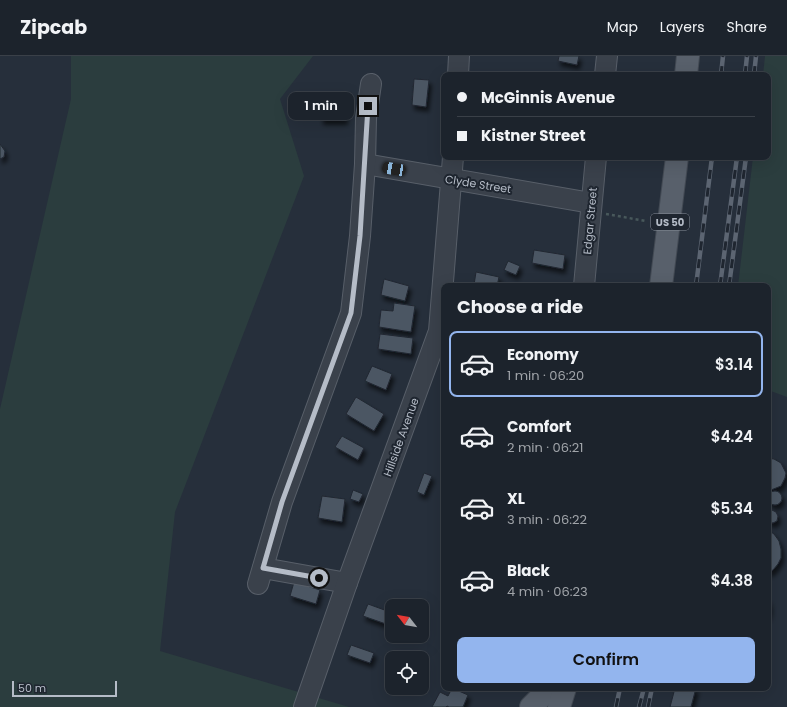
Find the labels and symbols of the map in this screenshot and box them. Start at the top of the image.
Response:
callout: 1 min [288,92,354,120]
route end [359,97,377,115]
car [381,161,407,177]
street label: Clyde Street [444,171,512,197]
street label: Edgar Street [579,187,601,255]
road number: US 50 [651,214,689,230]
street label: Hillside Avenue [379,395,423,479]
route start [310,569,328,587]
north arrow [385,599,429,643]
scale bar [12,679,117,698]

